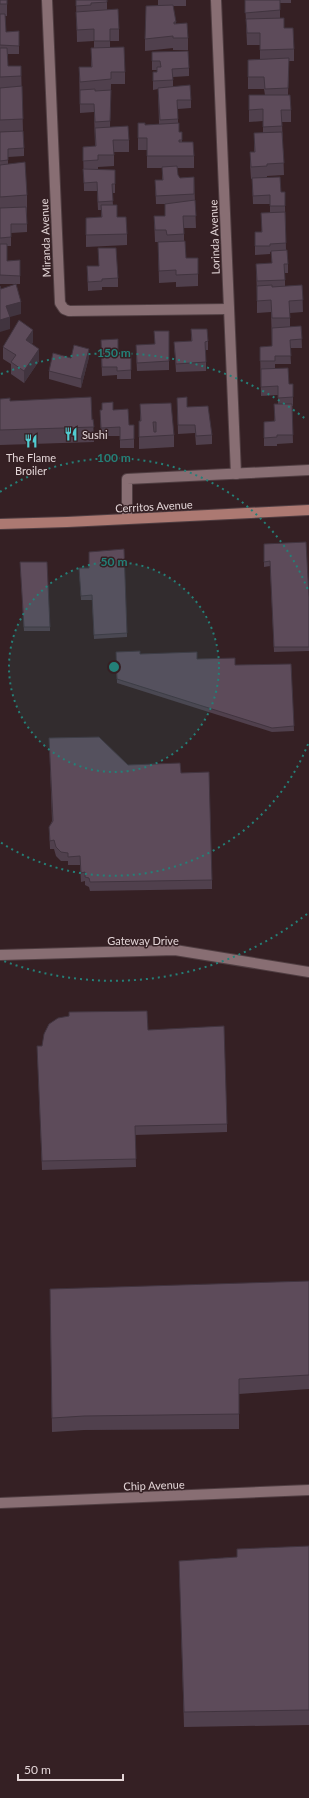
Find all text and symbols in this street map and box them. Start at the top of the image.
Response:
street label: Miranda Avenue [37,198,53,278]
street label: Lorinda Avenue [206,199,222,275]
text: 150 m [97,345,131,360]
restaurant icon: Sushi [63,426,79,442]
place label: Sushi [82,428,108,441]
restaurant icon: The Flame Broiler [23,433,39,449]
text: 100 m [97,450,131,465]
place label: The Flame Broiler [6,451,56,477]
street label: Cerritos Avenue [115,497,193,515]
text: 50 m [101,554,127,569]
centre of rings [107,660,121,674]
street label: Gateway Drive [107,934,179,947]
street label: Chip Avenue [123,1477,185,1493]
scale bar [18,1756,123,1782]
text: 50 m [24,1762,51,1777]

